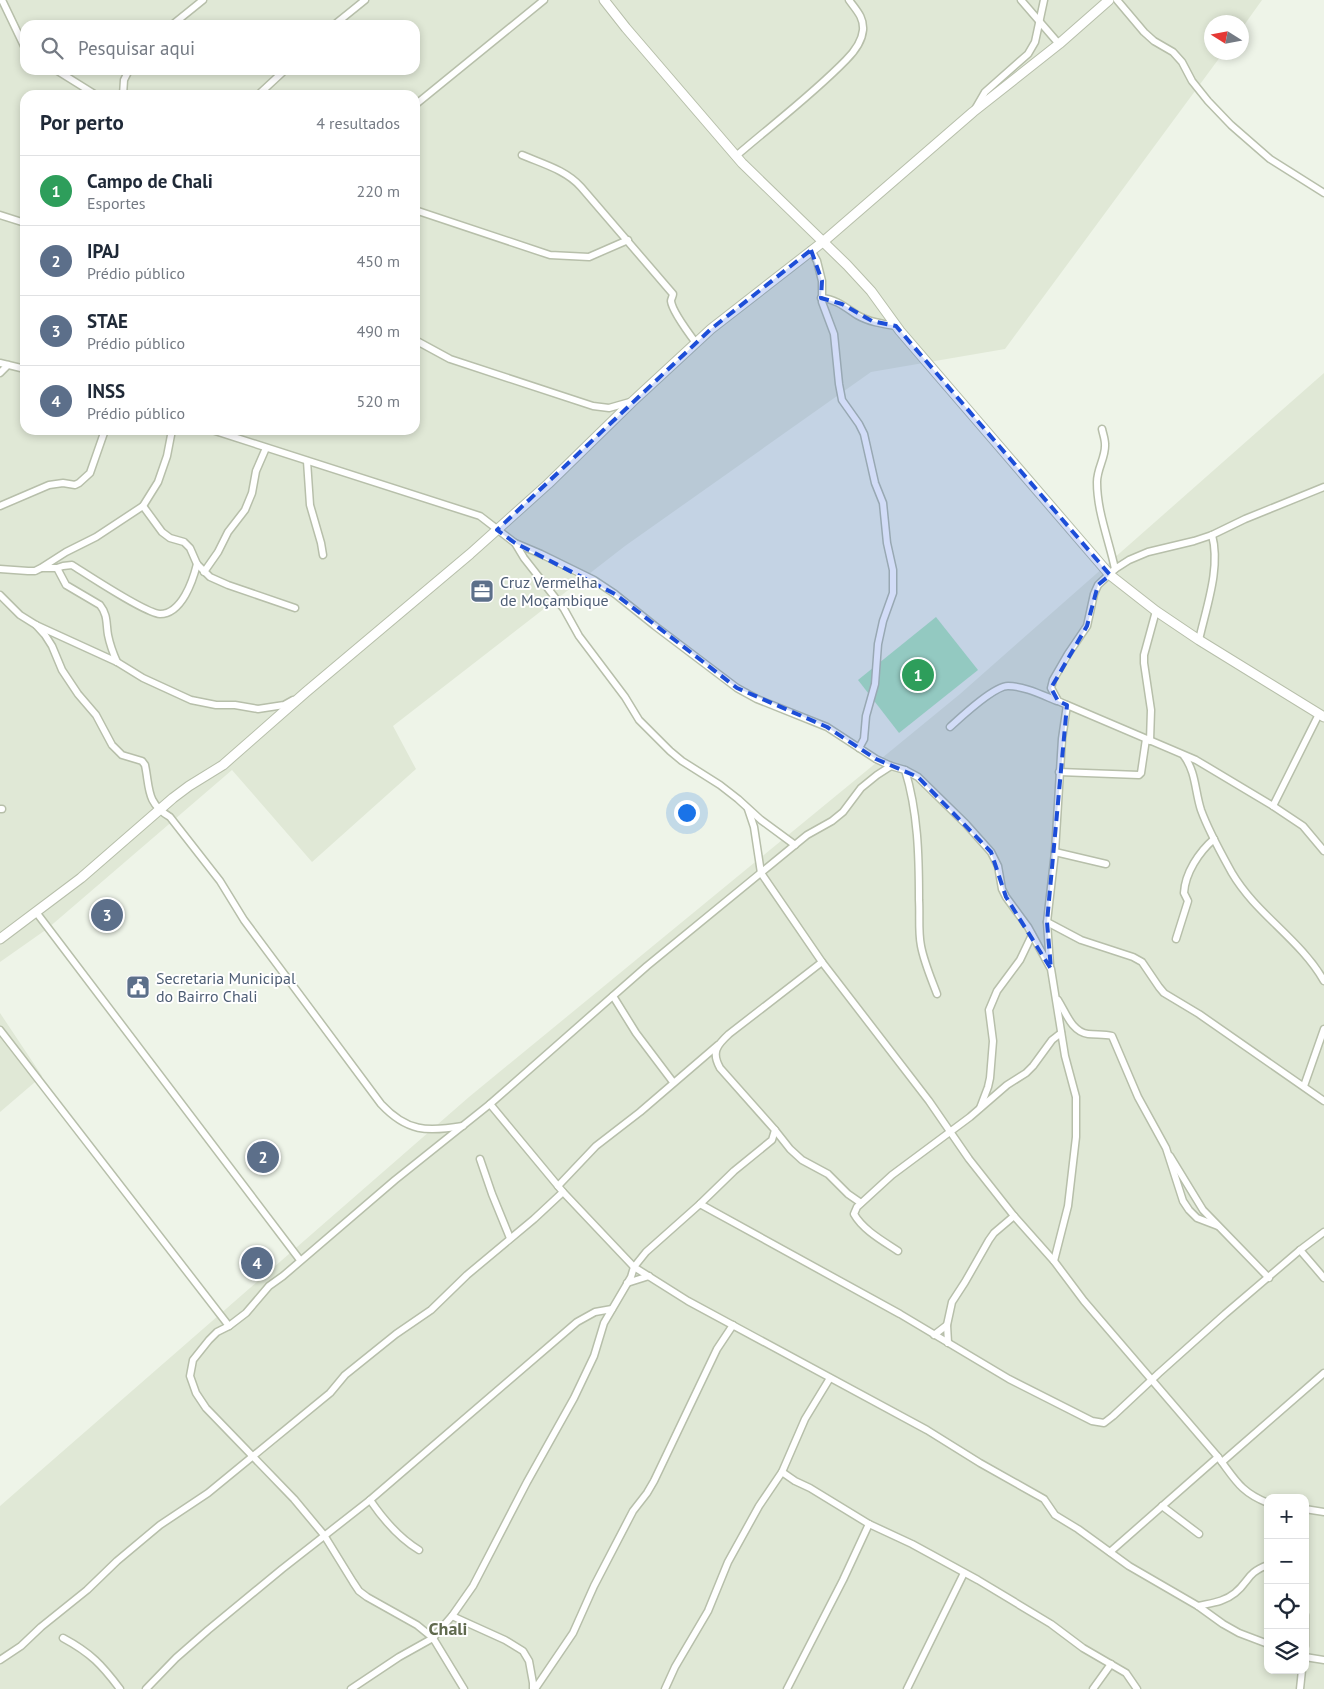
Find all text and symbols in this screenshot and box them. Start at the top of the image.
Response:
north arrow [1204,15,1249,60]
search box [20,20,420,75]
icon: search [38,34,66,62]
text: Pesquisar aqui [78,36,195,60]
text: Por perto [40,109,124,136]
text: 4 resultados [316,113,400,133]
text: Campo de Chali [87,169,213,193]
text: 1 [51,181,61,201]
text: 220 m [357,181,400,201]
text: Esportes [87,193,146,213]
text: IPAJ [87,239,120,263]
text: 2 [51,251,61,271]
text: 450 m [357,251,400,271]
text: Prédio público [87,263,185,283]
text: STAE [87,309,128,333]
text: 3 [51,321,61,341]
text: 490 m [357,321,400,341]
text: Prédio público [87,333,185,353]
text: INSS [87,379,125,403]
text: 4 [51,391,61,411]
text: 520 m [357,391,400,411]
text: Prédio público [87,403,185,423]
place label: Cruz Vermelha de Moçambique [500,572,609,610]
office icon: Cruz Vermelha de Moçambique [469,578,495,604]
pin: 1 [902,656,934,694]
your location [674,800,700,826]
pin: 3 [91,896,123,934]
place label: Secretaria Municipal do Bairro Chali [156,968,296,1006]
public building icon: Secretaria Municipal do Bairro Chali [125,974,151,1000]
pin: 2 [247,1138,279,1176]
pin: 4 [241,1244,273,1282]
map controls [1264,1494,1309,1674]
button: + [1264,1494,1309,1539]
button: − [1264,1539,1309,1584]
button: locate [1264,1584,1309,1629]
district label: Chali [429,1617,467,1640]
button: layers [1264,1629,1309,1674]

